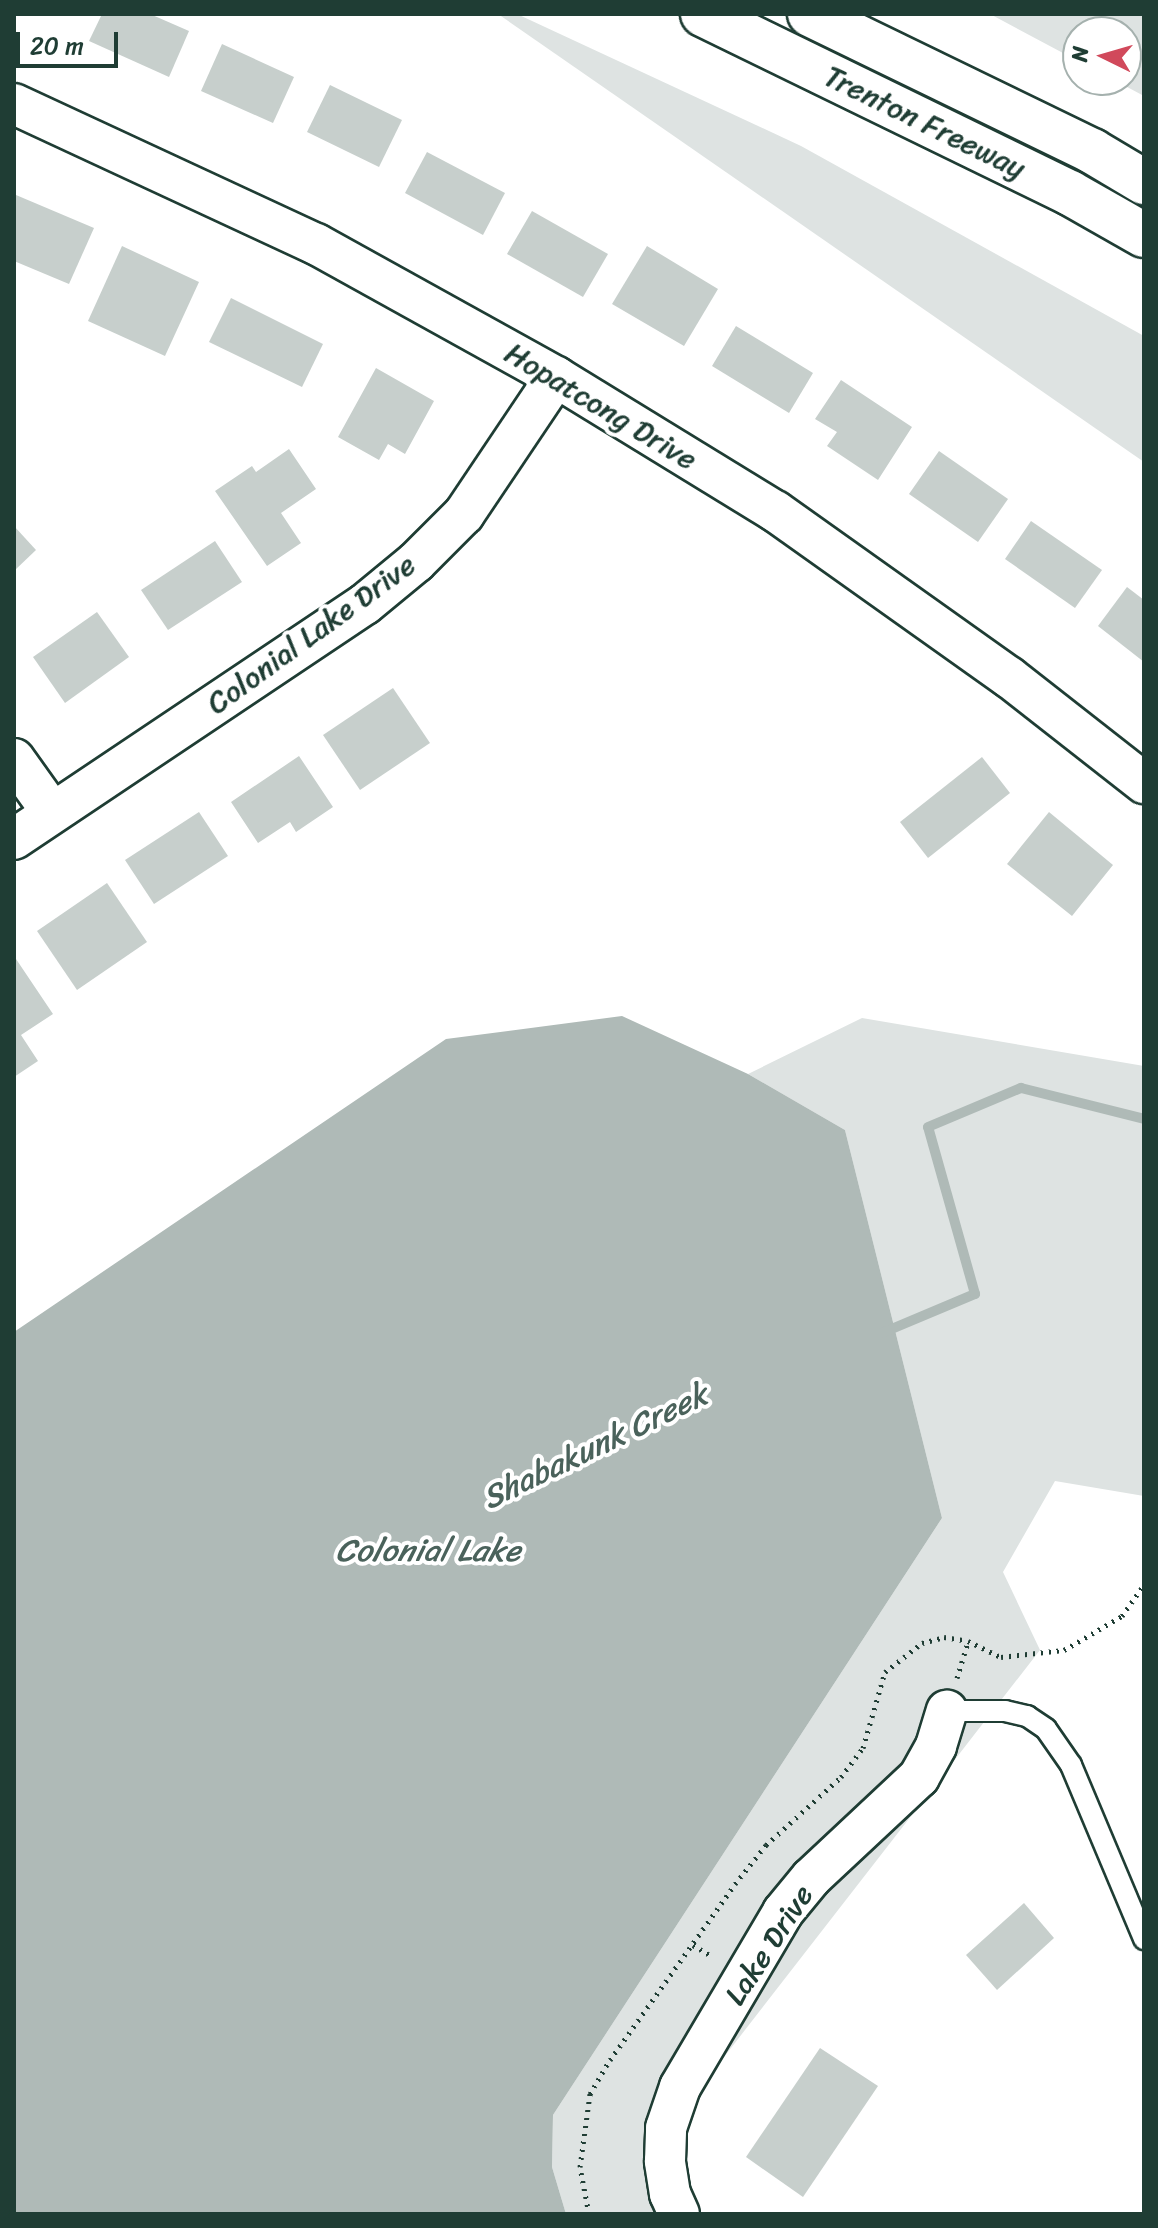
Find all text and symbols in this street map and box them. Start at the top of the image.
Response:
scale bar [20,16,122,66]
north arrow [1062,16,1142,96]
text: 20 m [30,25,84,67]
text: N [1059,45,1100,63]
street label: Trenton Freeway [818,58,1032,186]
street label: Hopatcong Drive [499,335,703,477]
street label: Colonial Lake Drive [199,546,423,722]
water label: Shabakunk Creek [476,1376,714,1518]
water label: Colonial Lake [335,1532,521,1570]
street label: Lake Drive [717,1878,821,2012]

